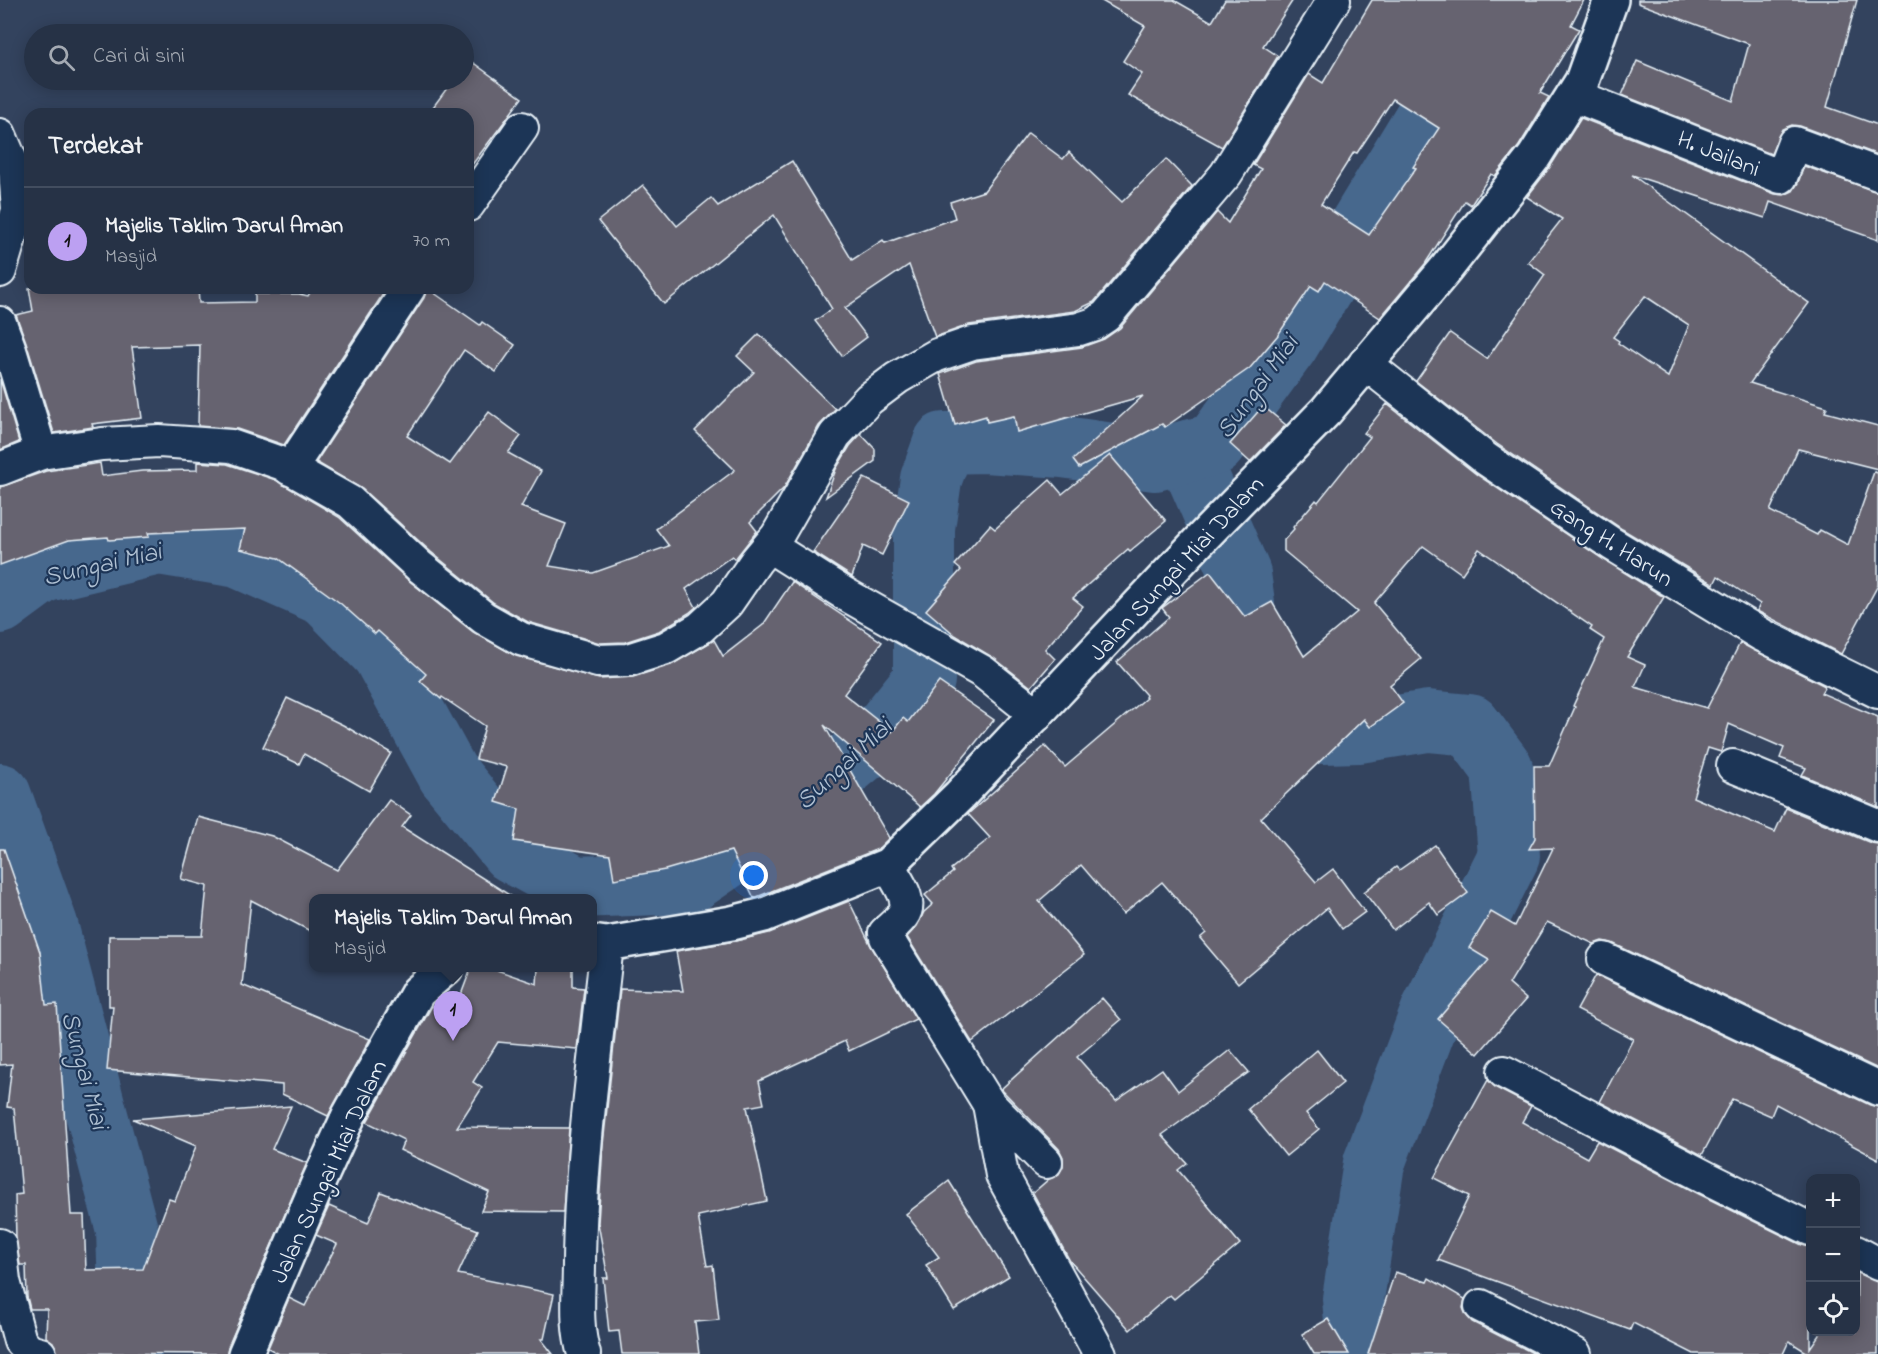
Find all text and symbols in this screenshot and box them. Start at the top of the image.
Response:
search box [24,24,474,90]
icon: search [45,41,78,74]
text: Cari di sini [93,41,185,73]
street label: H. Jailani [1671,123,1765,188]
text: Terdekat [48,128,143,166]
text: Majelis Taklim Darul Aman [105,211,343,243]
text: 1 [64,227,71,256]
text: 70 m [413,227,450,256]
text: Masjid [105,243,157,272]
water label: Sungai Miai [1208,326,1311,448]
street label: Jalan Sungai Miai Dalam [1082,469,1273,670]
street label: Gang H. Harun [1542,491,1679,597]
water label: Sungai Miai [40,533,168,598]
water label: Sungai Miai [788,709,904,820]
your location [739,861,768,890]
popup [309,894,597,972]
text: Majelis Taklim Darul Aman [334,903,572,935]
text: Masjid [334,935,386,964]
pin: 1 [434,992,472,1041]
water label: Sungai Miai [49,1008,118,1136]
street label: Jalan Sungai Miai Dalam [263,1055,397,1289]
map controls [1806,1174,1860,1336]
button: + [1806,1174,1860,1228]
button: − [1806,1228,1860,1282]
button: locate [1806,1282,1860,1336]

